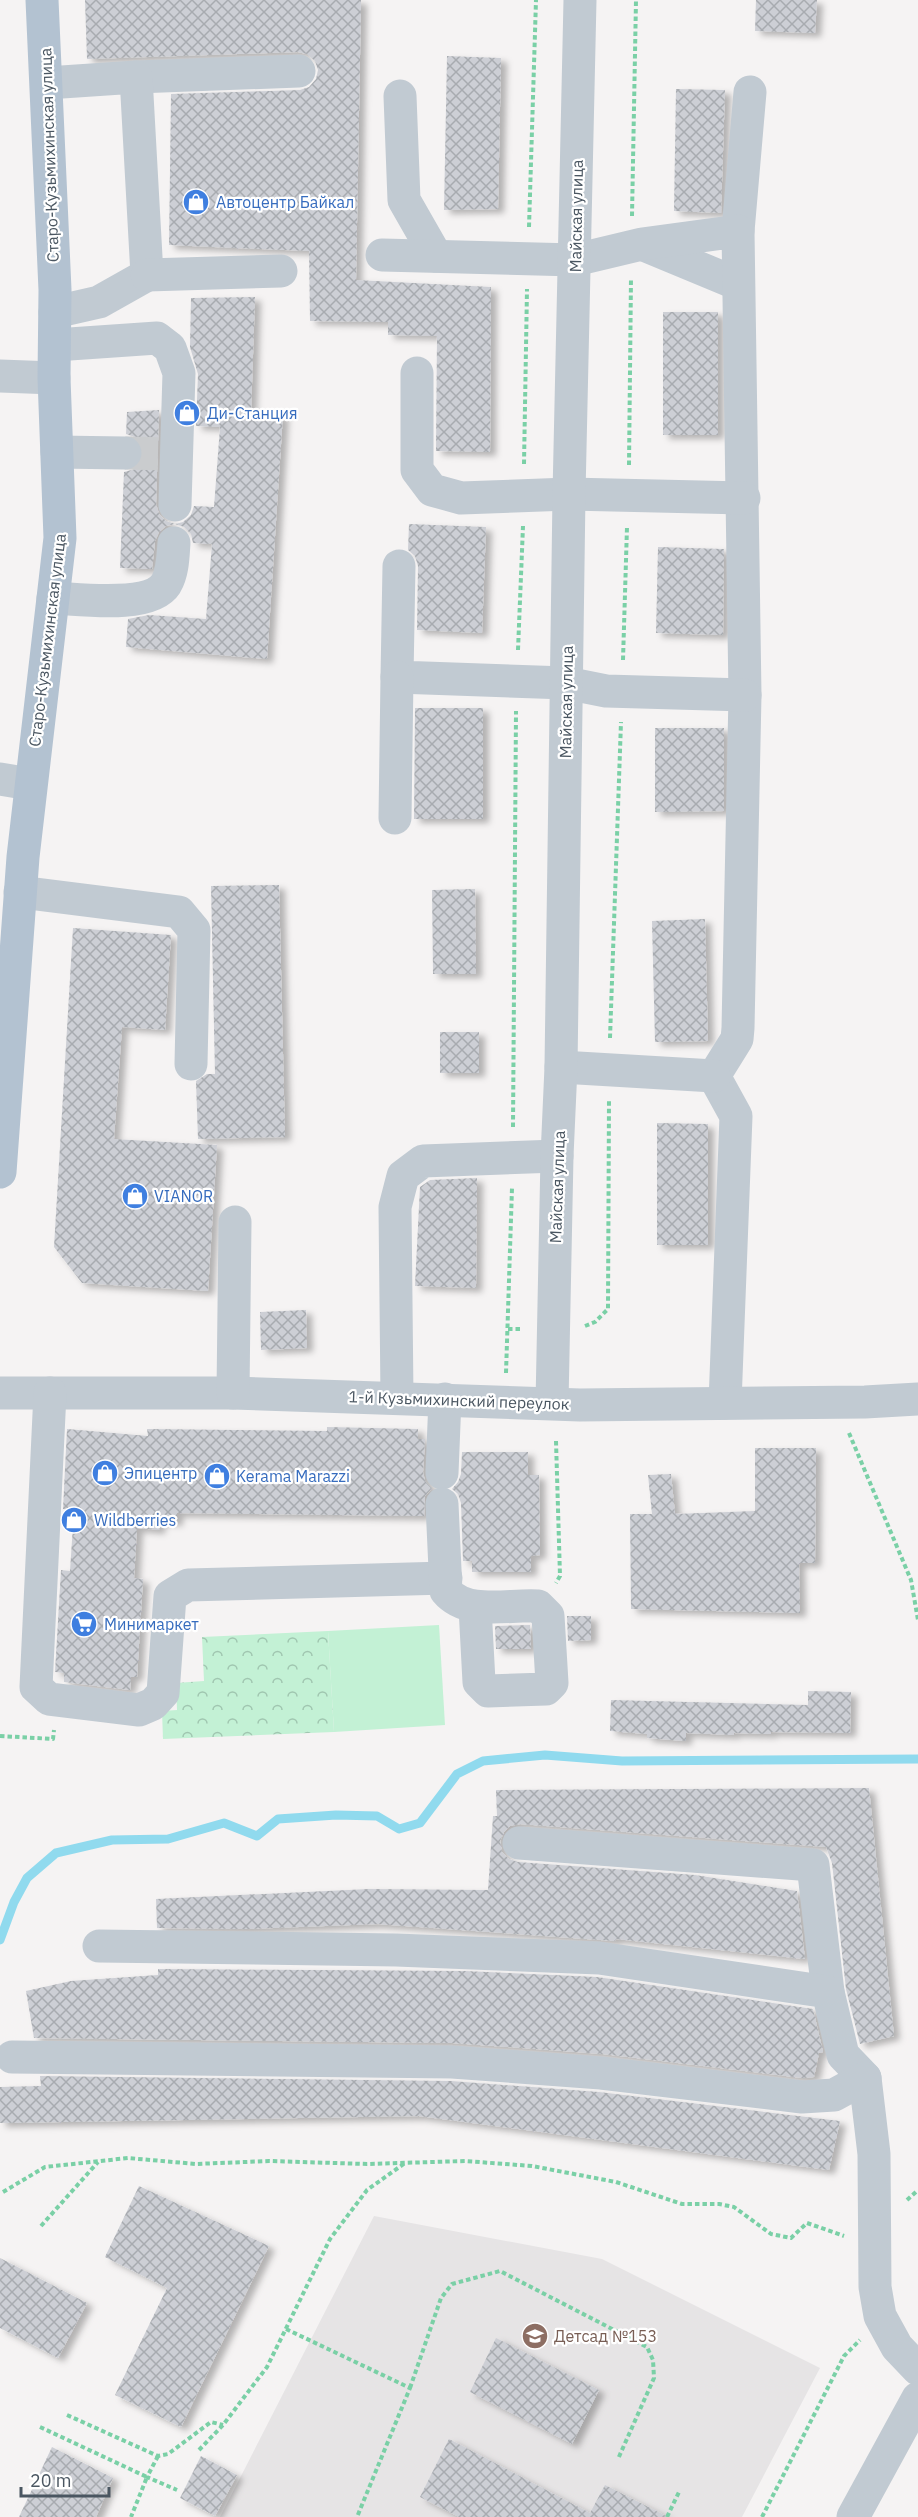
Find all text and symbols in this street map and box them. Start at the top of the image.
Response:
street label: Старо-Кузьмихинская улица [35,47,63,263]
street label: Майская улица [565,159,587,273]
shop icon: Автоцентр Байкал [181,187,211,217]
place label: Автоцентр Байкал [216,192,354,212]
shop icon: Ди-Станция [172,398,202,428]
place label: Ди-Станция [207,403,297,423]
street label: Старо-Кузьмихинская улица [24,532,70,748]
street label: Майская улица [555,645,577,759]
street label: Майская улица [545,1130,569,1244]
shop icon: VIANOR [120,1181,150,1211]
place label: VIANOR [154,1186,213,1206]
street label: 1-й Кузьмихинский переулок [348,1386,570,1414]
shop icon: Эпицентр [90,1458,120,1488]
shop icon: Kerama Marazzi [202,1461,232,1491]
place label: Эпицентр [124,1463,197,1483]
place label: Kerama Marazzi [236,1466,350,1486]
shop icon: Wildberries [59,1505,89,1535]
place label: Wildberries [94,1510,176,1530]
supermarket icon: Минимаркет [69,1609,99,1639]
place label: Минимаркет [104,1614,199,1634]
school or university icon: Детсад №153 [520,2321,550,2351]
place label: Детсад №153 [554,2326,657,2346]
scale bar [21,2460,110,2498]
text: 20 m [30,2469,72,2492]

